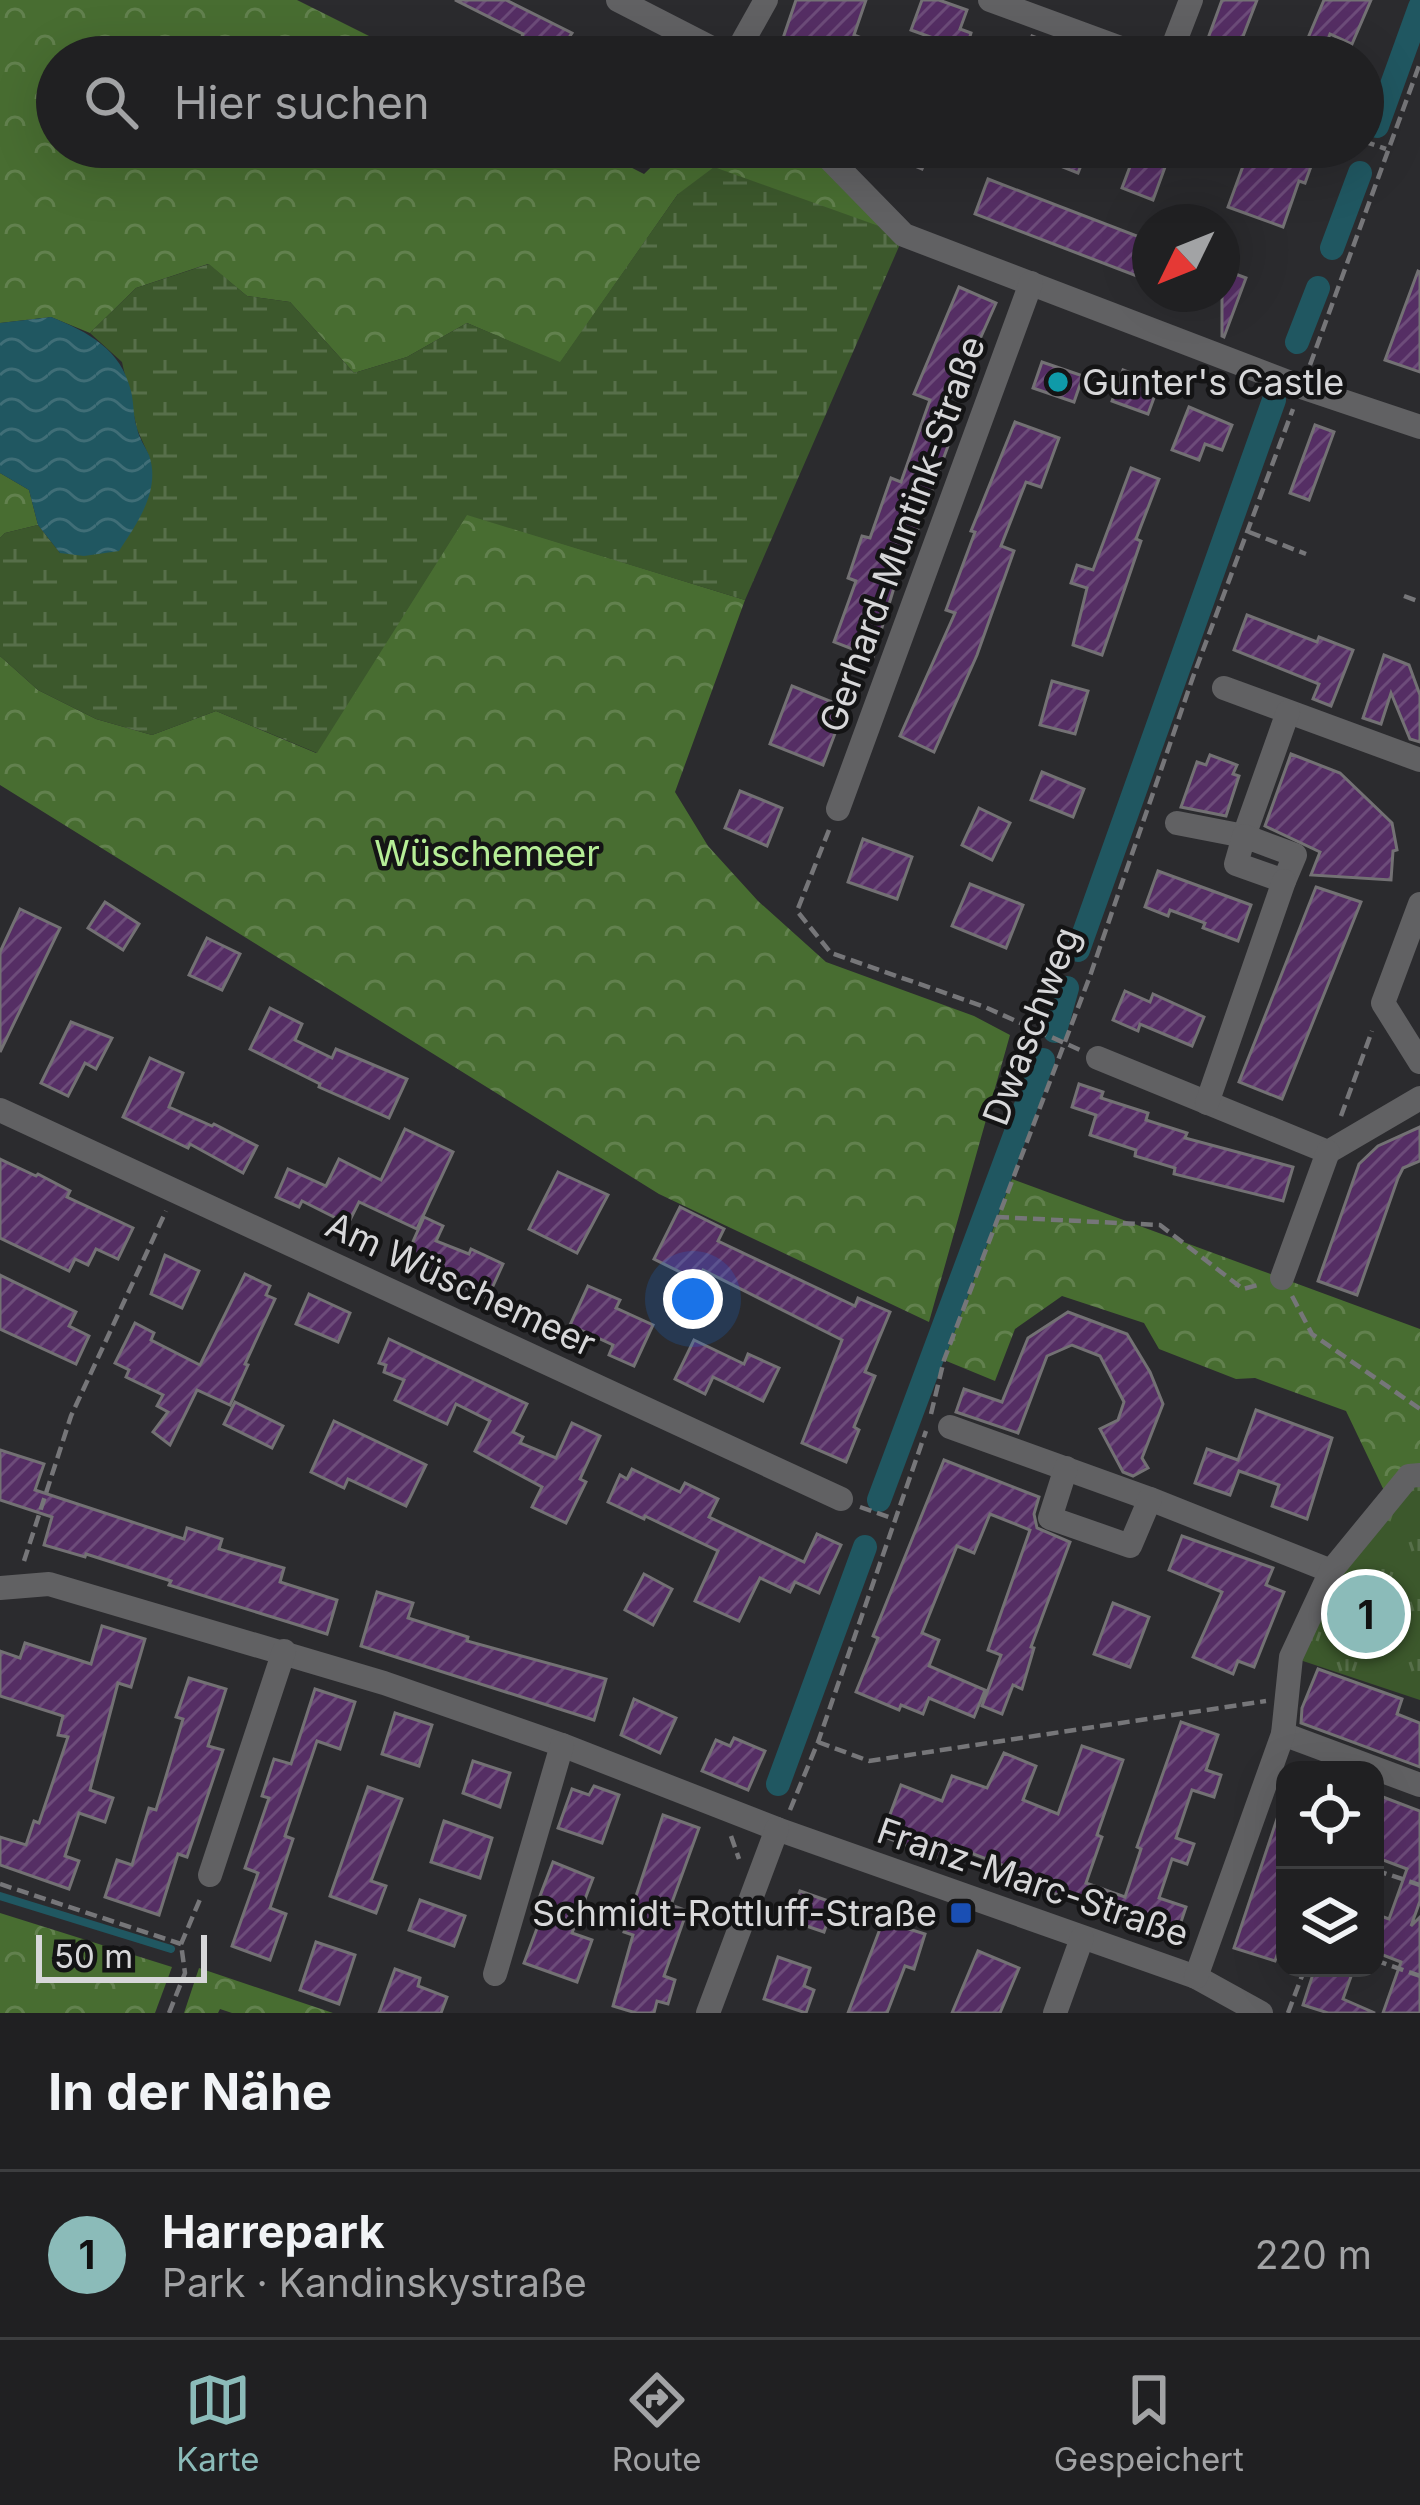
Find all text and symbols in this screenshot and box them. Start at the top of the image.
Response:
search box [36,36,1384,168]
icon: search [78,69,144,135]
text: Hier suchen [174,75,430,130]
north arrow [1132,204,1240,312]
street label: Gerhard-Muntink-Straße [810,330,994,738]
place label: Gunter's Castle [1082,360,1344,404]
marker: Gunter's Castle [1045,369,1071,395]
park label: Wüschemeer [374,831,600,875]
street label: Dwaschweg [973,921,1089,1131]
street label: Am Wüschemeer [319,1202,603,1366]
your location [663,1269,723,1329]
pin: 1 [1327,1569,1405,1659]
map controls [1276,1761,1384,1977]
button: locate [1276,1761,1384,1869]
street label: Franz-Marc-Straße [872,1808,1194,1956]
button: layers [1276,1869,1384,1977]
place label: Schmidt-Rottluff-Straße [532,1891,937,1935]
marker: Schmidt-Rottluff-Straße [948,1900,974,1926]
scale bar [36,1929,207,1982]
text: 50 m [54,1936,133,1976]
text: In der Nähe [48,2061,332,2122]
text: Harrepark [162,2204,385,2259]
text: 1 [79,2231,95,2278]
text: 220 m [1255,2231,1372,2278]
text: Park · Kandinskystraße [162,2259,587,2306]
tab: Karte [176,2367,259,2479]
tab: Route [612,2367,702,2479]
tab: Gespeichert [1054,2367,1244,2479]

